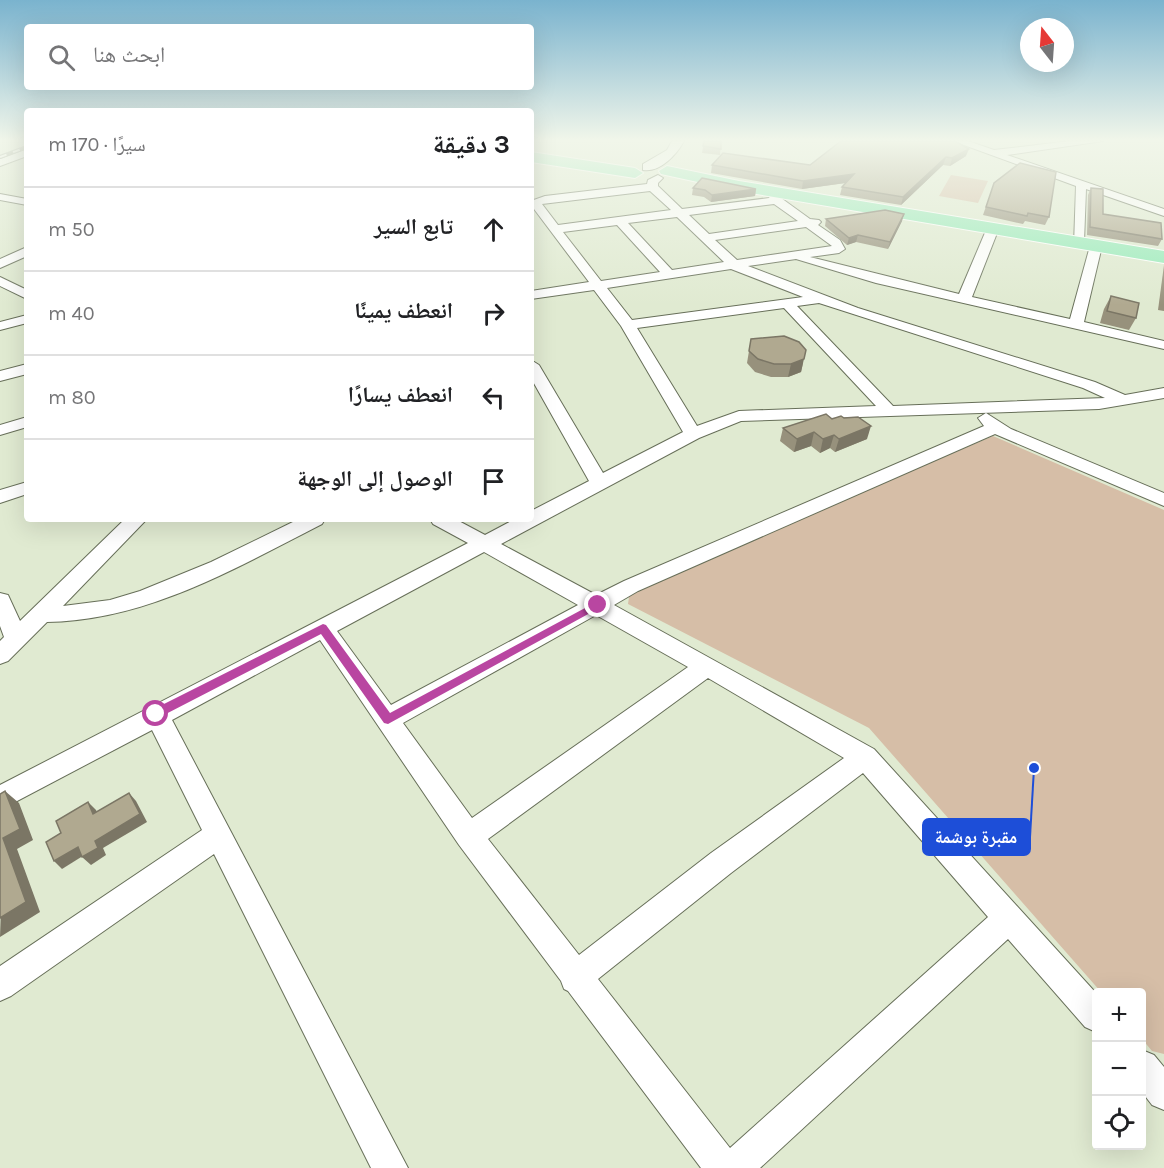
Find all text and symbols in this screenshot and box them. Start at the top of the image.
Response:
north arrow [1020,18,1074,72]
search box [24,24,534,90]
icon: search [45,41,78,74]
text: ابحث هنا [93,42,165,68]
text: 3 دقيقة [433,129,510,160]
text: سيرًا · 170 m [48,133,146,156]
icon: ahead [477,213,510,246]
text: تابع السير [374,214,453,240]
text: 50 m [48,218,95,241]
icon: right [477,297,510,330]
text: انعطف يمينًا [354,298,453,324]
text: 40 m [48,302,95,325]
icon: left [477,381,510,414]
text: انعطف يسارًا [348,382,453,408]
text: 80 m [48,386,96,409]
icon: arrive [477,465,510,498]
text: الوصول إلى الوجهة [297,466,453,492]
route end [584,591,610,617]
route start [142,700,168,726]
callout: مقبرة بوشمة [923,819,1030,855]
text: مقبرة بوشمة [935,826,1017,848]
map controls [1092,988,1146,1150]
button: + [1092,988,1146,1042]
button: − [1092,1042,1146,1096]
button: locate [1092,1096,1146,1150]

